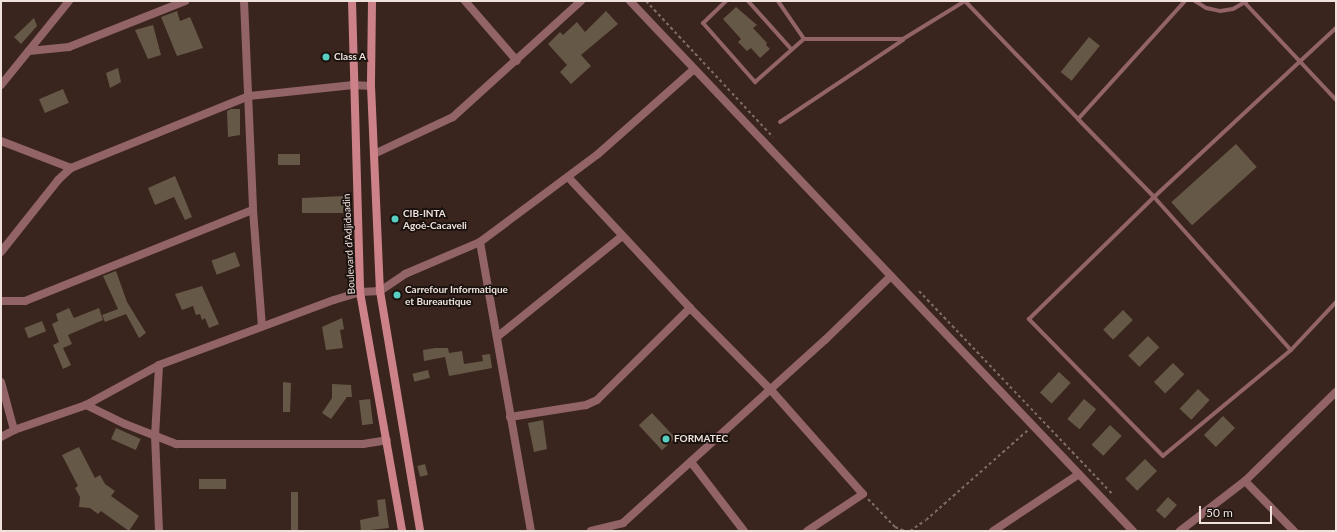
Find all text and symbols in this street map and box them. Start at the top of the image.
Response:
place label: Class A [334,51,366,63]
marker: Class A [321,52,331,62]
street label: Boulevard d'Adjidoadin [340,193,358,295]
place label: CIB-INTA Agoè-Cacaveli [403,207,467,230]
marker: CIB-INTA Agoè-Cacaveli [390,214,400,224]
place label: Carrefour Informatique et Bureautique [405,283,508,306]
marker: Carrefour Informatique et Bureautique [392,290,402,300]
place label: FORMATEC [674,433,728,445]
marker: FORMATEC [661,434,671,444]
scale bar [1201,498,1274,524]
text: 50 m [1206,505,1233,520]

